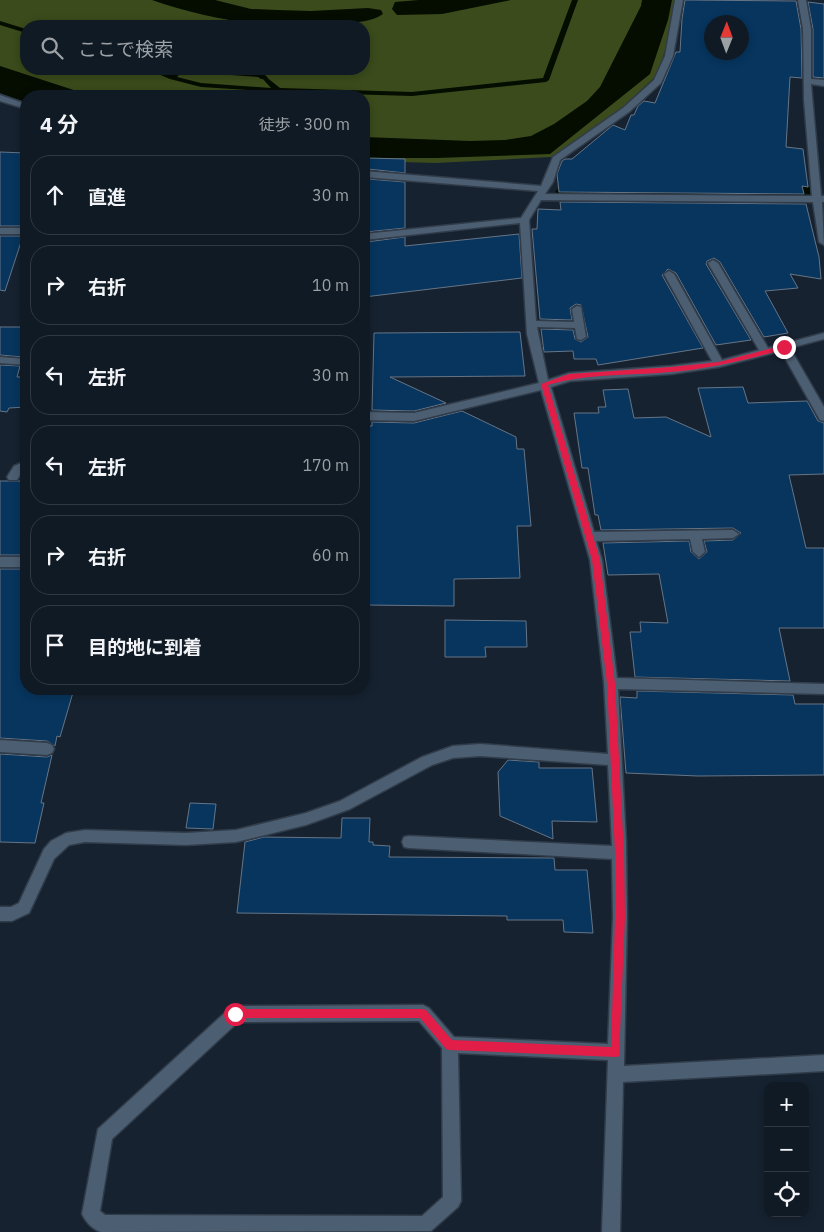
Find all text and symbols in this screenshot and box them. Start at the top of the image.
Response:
north arrow [704,15,749,60]
search box [20,20,370,75]
icon: search [38,34,66,62]
text: ここで検索 [78,37,173,61]
text: 4 分 [40,110,79,138]
text: 徒歩 · 300 m [259,114,350,134]
icon: ahead [41,181,69,209]
text: 直進 [88,185,126,209]
text: 30 m [312,185,349,205]
icon: right [41,271,69,299]
text: 右折 [88,275,126,299]
text: 10 m [312,275,349,295]
route end [773,336,796,359]
icon: left [41,361,69,389]
text: 左折 [88,365,126,389]
text: 30 m [312,365,349,385]
icon: left [41,451,69,479]
text: 左折 [88,455,126,479]
text: 170 m [302,455,349,475]
icon: right [41,541,69,569]
text: 右折 [88,545,126,569]
text: 60 m [312,545,349,565]
icon: arrive [41,631,69,659]
text: 目的地に到着 [88,635,202,659]
route start [224,1003,247,1026]
map controls [764,1082,809,1217]
button: + [764,1082,809,1127]
button: − [764,1127,809,1172]
button: locate [764,1172,809,1217]

